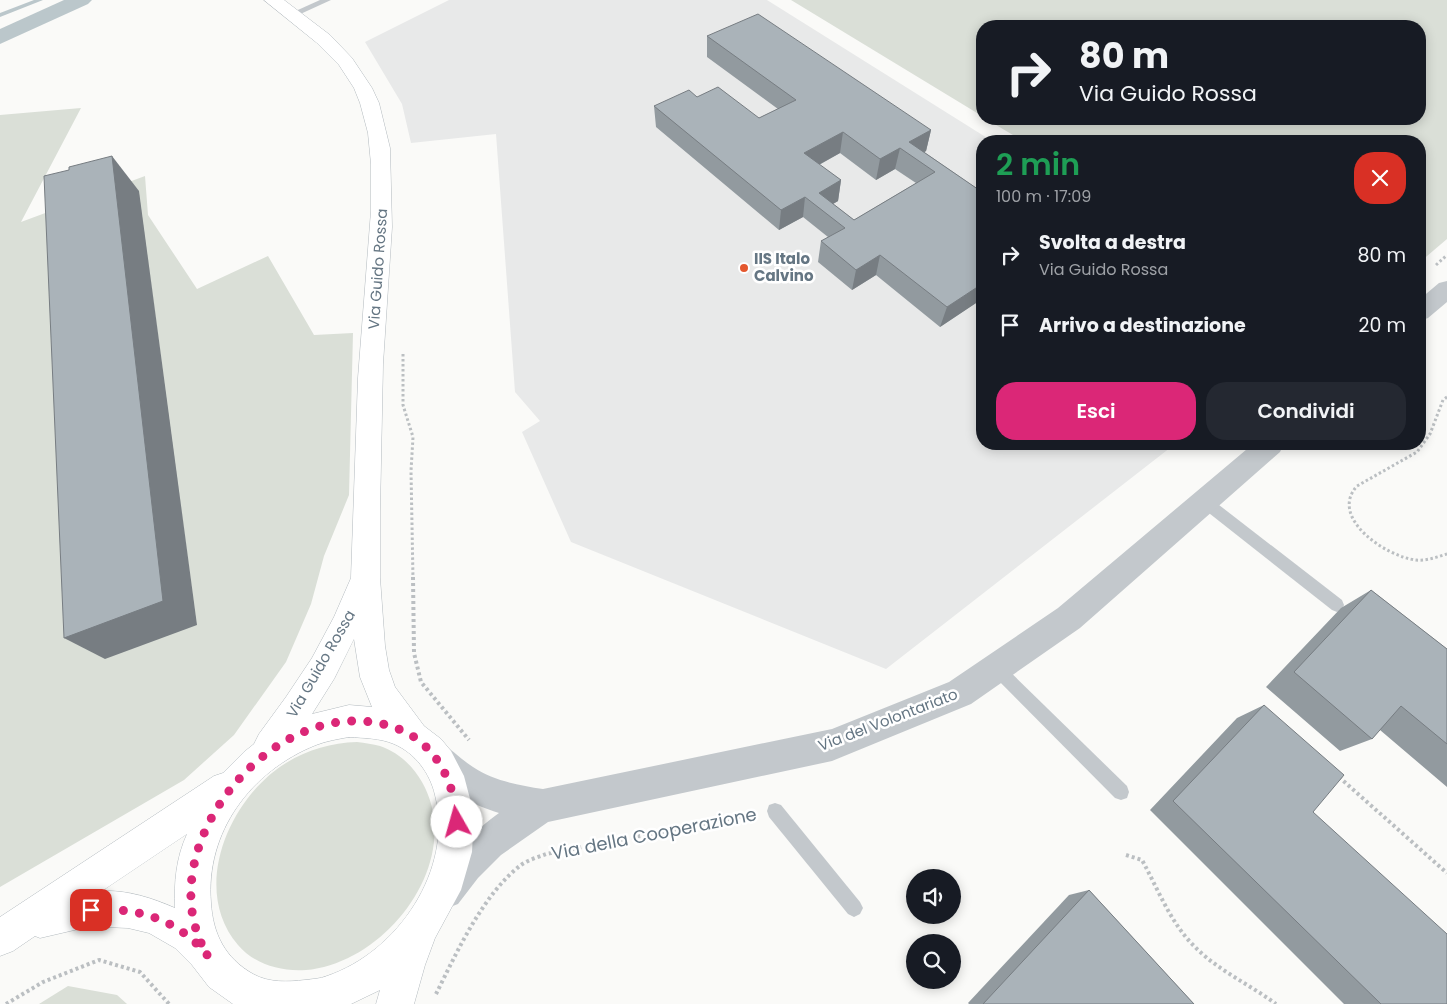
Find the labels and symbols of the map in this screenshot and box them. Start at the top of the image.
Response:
street label: Via Guido Rossa [363,208,392,330]
place label: IIS Italo Calvino [754,248,814,286]
marker: IIS Italo Calvino [738,262,750,274]
street label: Via Guido Rossa [281,606,360,721]
street label: Via del Volontariato [815,683,961,756]
position arrow [430,795,482,847]
street label: Via della Cooperazione [549,801,759,866]
pin [70,889,112,931]

